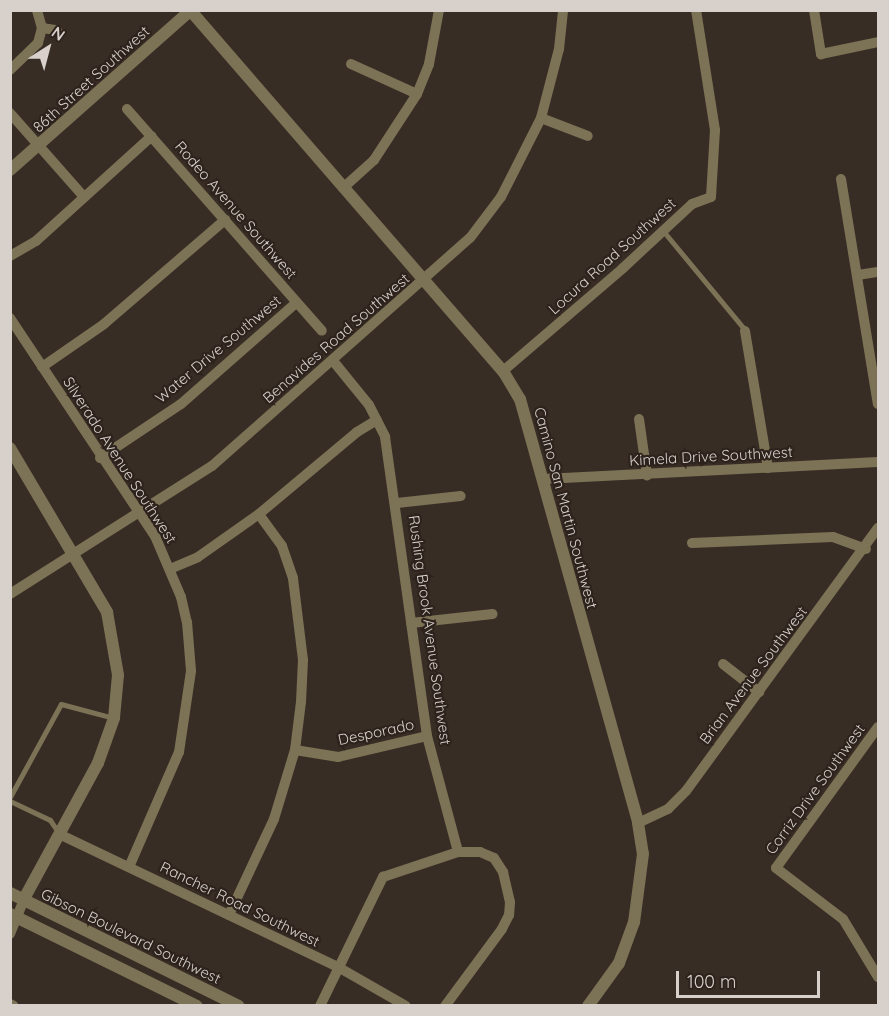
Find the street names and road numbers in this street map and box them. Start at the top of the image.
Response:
street label: 86th Street Southwest [29,22,153,136]
street label: Rodeo Avenue Southwest [171,137,301,283]
street label: Locura Road Southwest [545,194,679,318]
street label: Benavides Road Southwest [259,269,413,407]
street label: Water Drive Southwest [152,291,284,407]
street label: Silverado Avenue Southwest [59,373,181,547]
street label: Camino San Martin Southwest [530,405,602,611]
street label: Kimela Drive Southwest [629,443,793,469]
street label: Rushing Brook Avenue Southwest [405,514,455,746]
street label: Brian Avenue Southwest [695,603,811,747]
street label: Desporado [336,715,416,749]
street label: Corriz Drive Southwest [762,720,868,858]
street label: Rancher Road Southwest [157,857,323,951]
street label: Gibson Boulevard Southwest [38,885,224,987]

